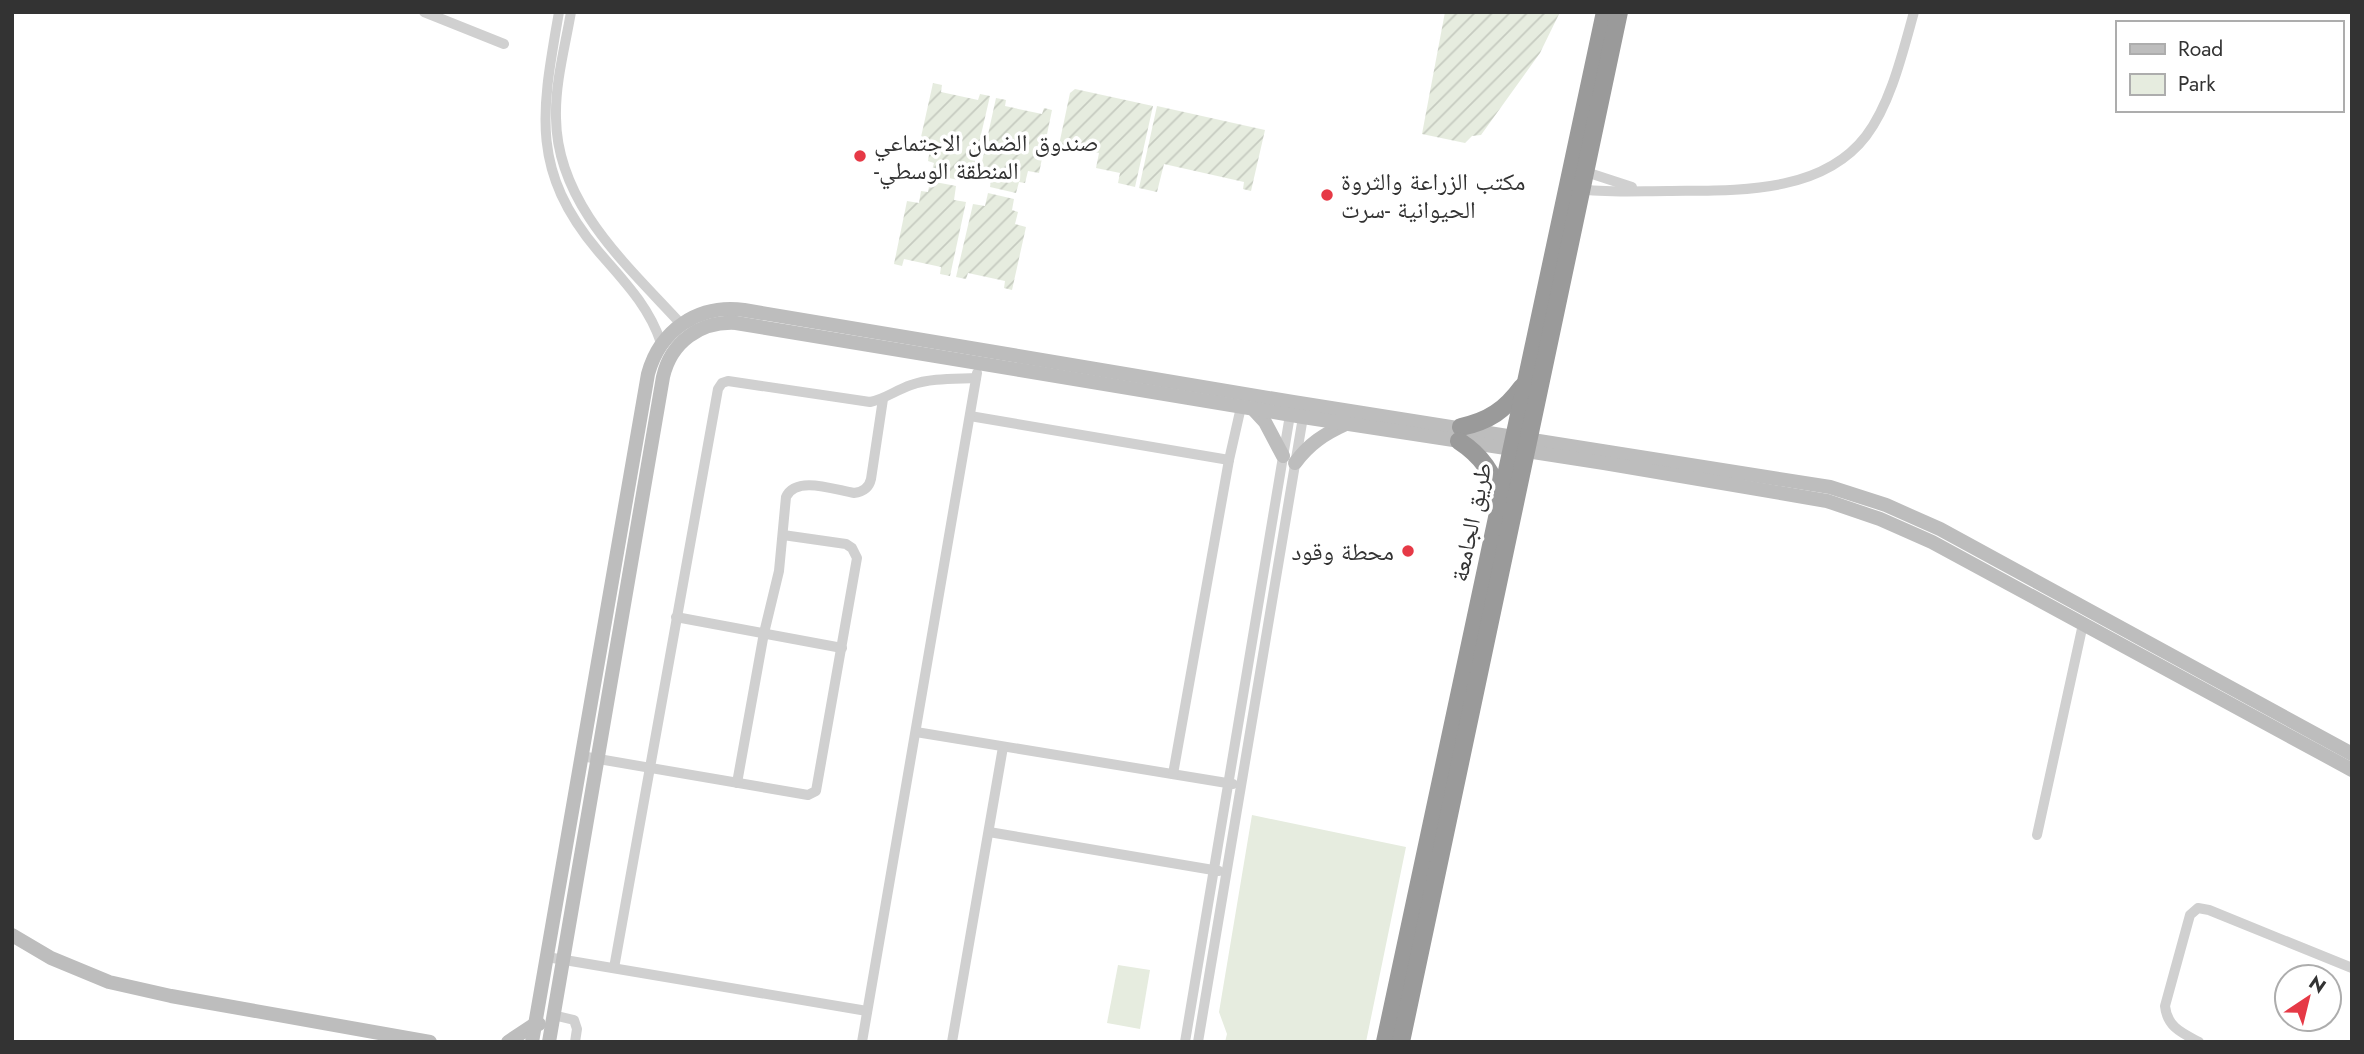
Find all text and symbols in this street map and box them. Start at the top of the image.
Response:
legend [2116,21,2343,112]
text: Road [2178,34,2223,64]
text: Park [2178,69,2216,99]
place label: صندوق الضمان الاجتماعي -المنطقة الوسطي [874,125,1099,190]
marker: صندوق الضمان الاجتماعي -المنطقة الوسطي [852,148,868,164]
place label: مكتب الزراعة والثروة الحيوانية -سرت [1341,164,1525,227]
marker: مكتب الزراعة والثروة الحيوانية -سرت [1319,187,1335,203]
street label: طريق الجامعة [1441,459,1501,585]
place label: محطة وقود [1291,534,1394,569]
marker: محطة وقود [1400,543,1416,559]
north arrow [2273,963,2343,1033]
text: N [2304,969,2331,1000]

